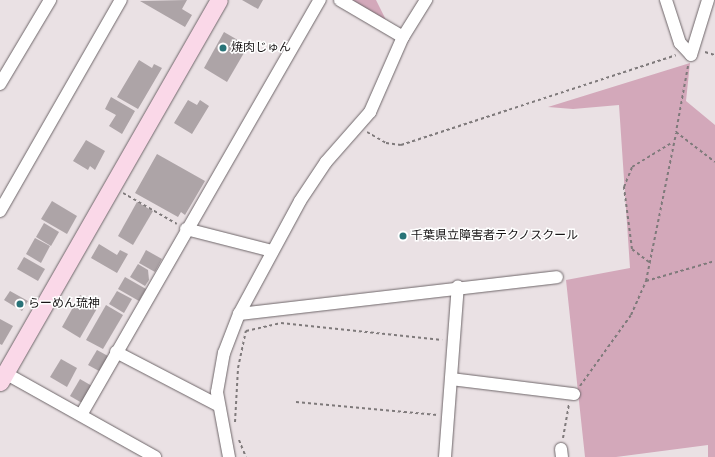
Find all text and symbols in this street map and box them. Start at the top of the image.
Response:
place label: 焼肉じゅん [231,41,291,55]
marker: 焼肉じゅん [218,43,228,53]
place label: 千葉県立障害者テクノスクール [411,229,579,243]
marker: 千葉県立障害者テクノスクール [398,231,408,241]
place label: らーめん琉神 [28,297,100,311]
marker: らーめん琉神 [15,299,25,309]

